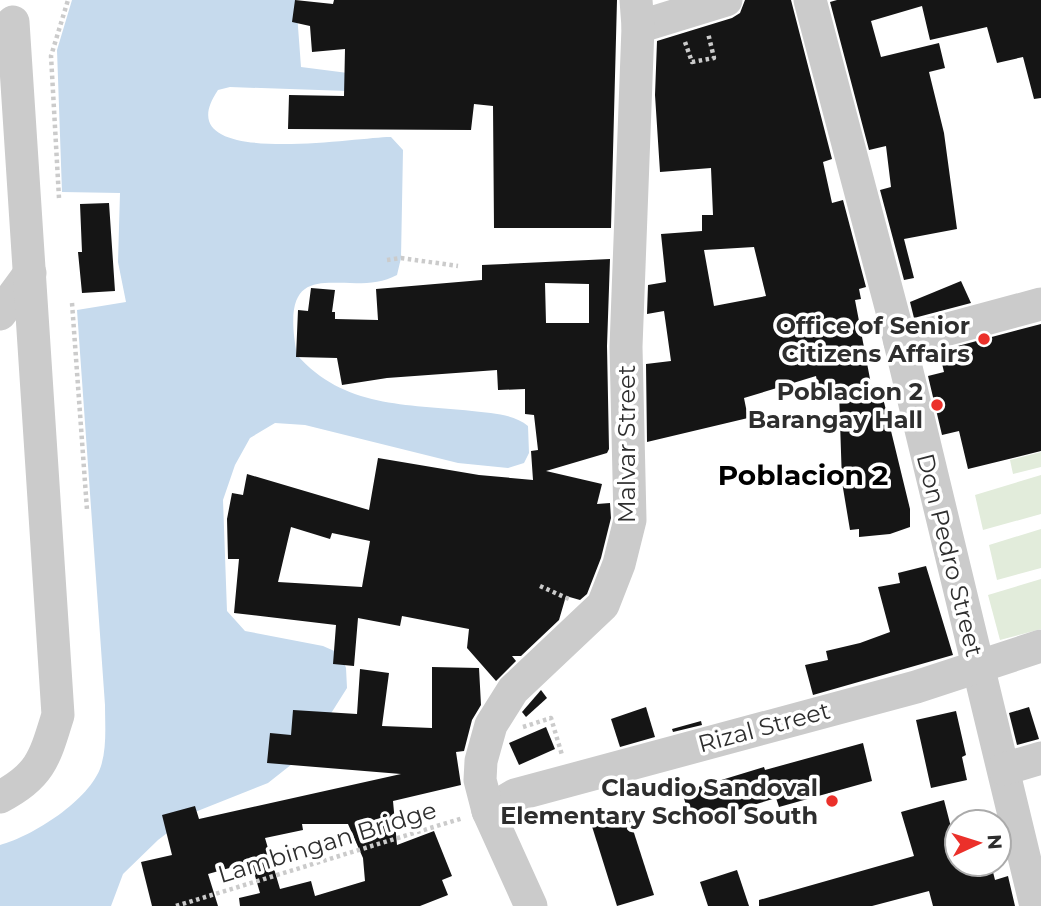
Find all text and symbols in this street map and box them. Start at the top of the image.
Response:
place label: Office of Senior Citizens Affairs [776,311,970,368]
marker: Office of Senior Citizens Affairs [976,331,992,347]
street label: Malvar Street [612,364,641,523]
place label: Poblacion 2 Barangay Hall [748,377,923,434]
marker: Poblacion 2 Barangay Hall [929,397,945,413]
street label: Don Pedro Street [911,450,989,660]
district label: Poblacion 2 [718,458,888,492]
street label: Rizal Street [695,695,833,759]
place label: Claudio Sandoval Elementary School South [500,773,818,830]
marker: Claudio Sandoval Elementary School South [824,793,840,809]
street label: Lambingan Bridge [214,795,440,889]
north arrow [943,808,1013,878]
text: N [982,833,1006,850]

